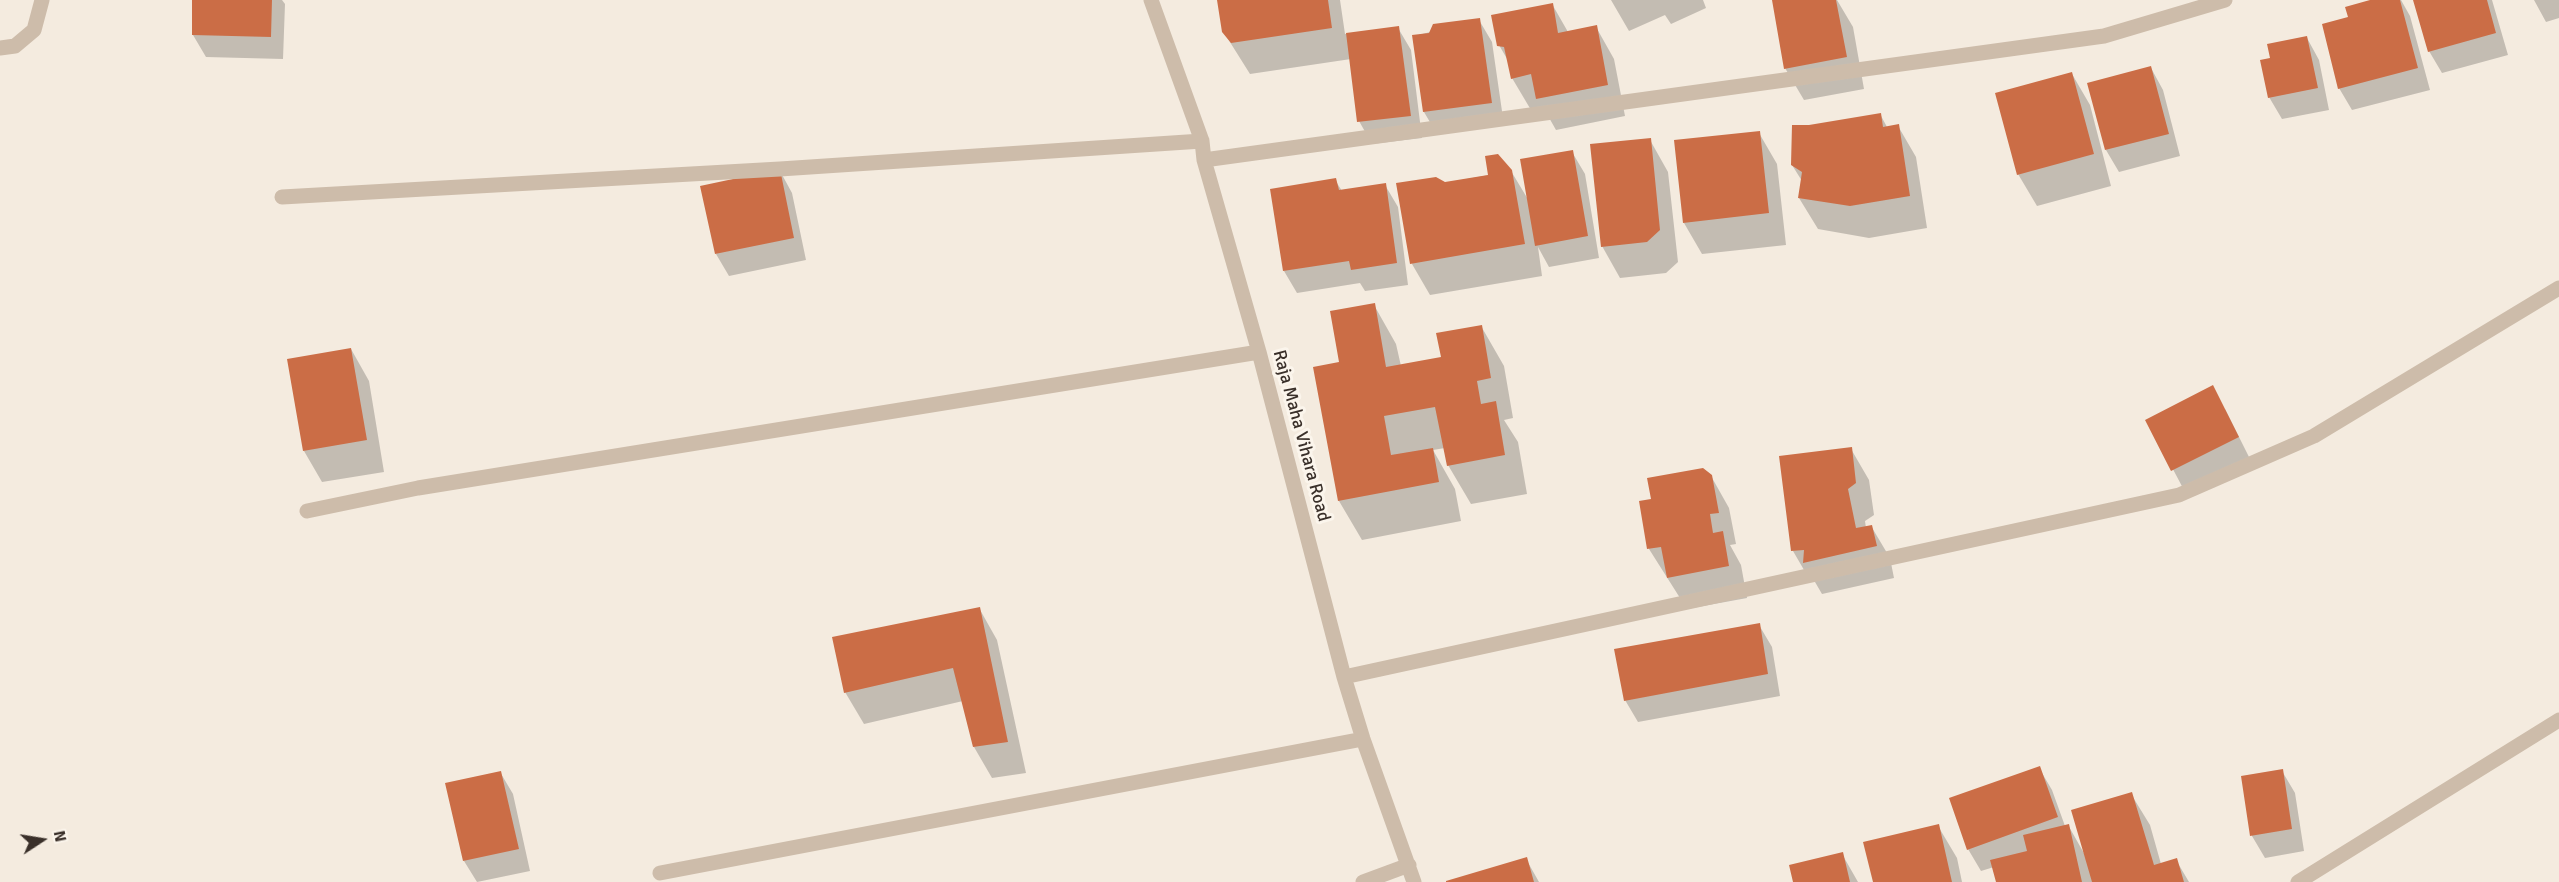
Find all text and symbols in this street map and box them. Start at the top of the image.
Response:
street label: Raja Maha Vihara Road [1268,348,1334,524]
north arrow [12,810,72,870]
text: N [49,829,71,844]

